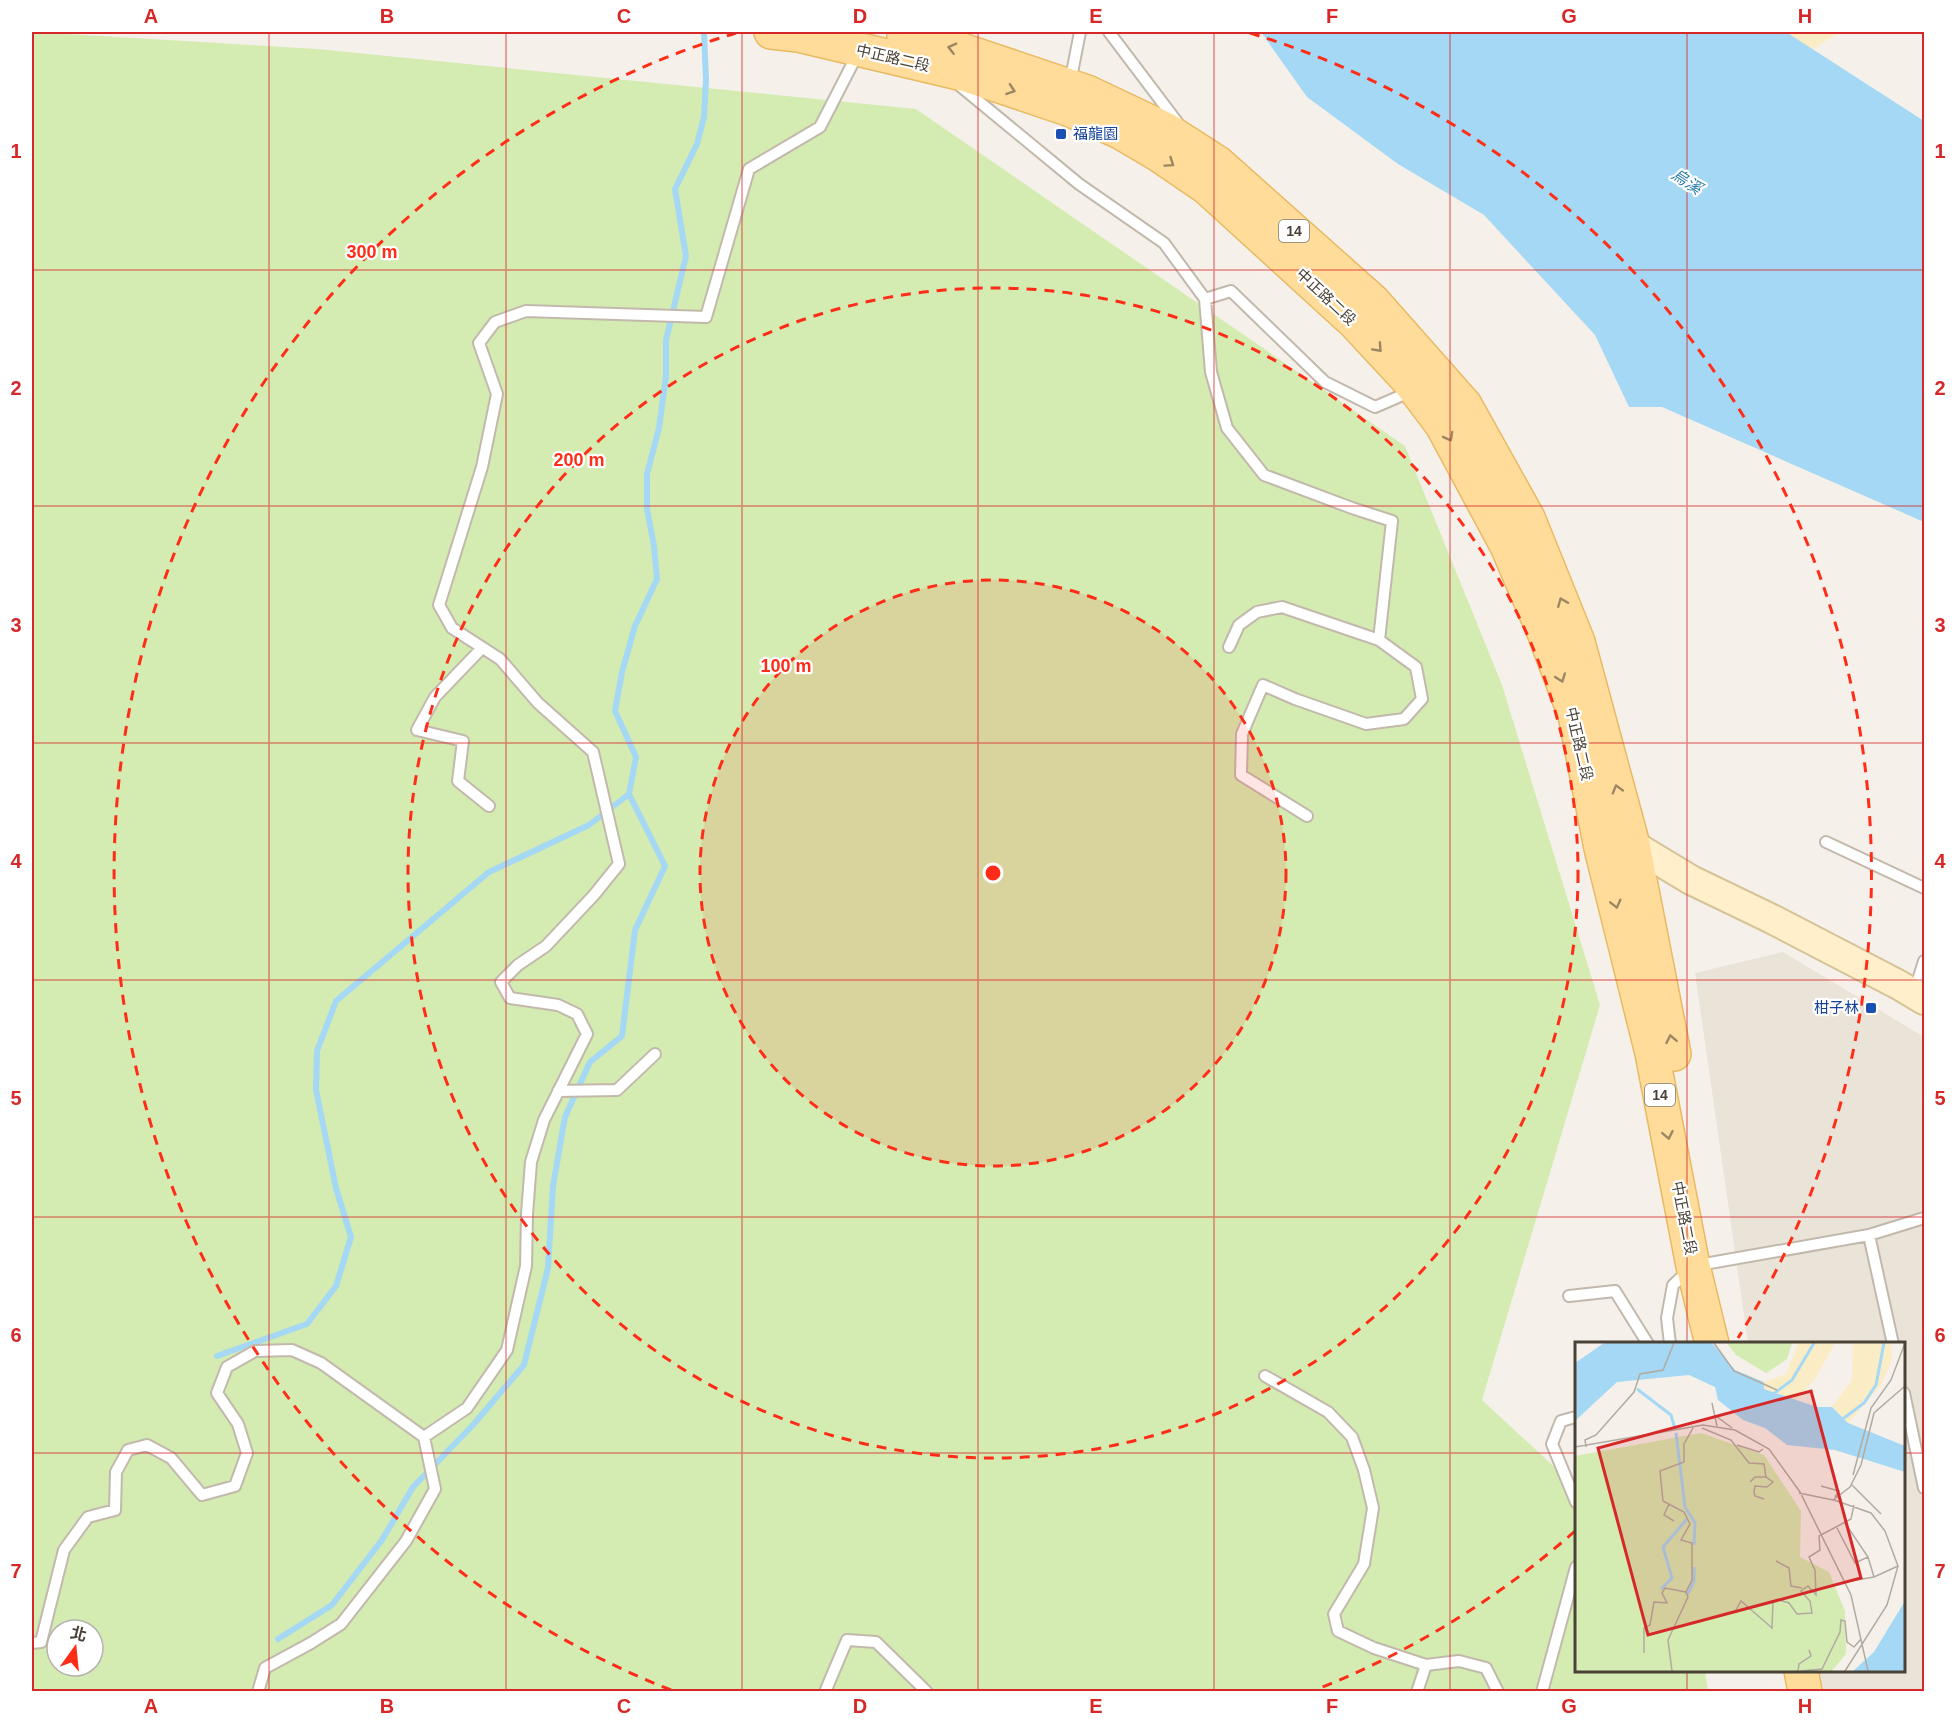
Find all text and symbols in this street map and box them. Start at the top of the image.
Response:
text: A [144,5,158,27]
text: B [380,5,394,27]
text: C [617,5,631,27]
text: D [853,5,867,27]
text: E [1089,5,1103,27]
text: F [1326,5,1338,27]
text: G [1561,5,1577,27]
text: H [1798,5,1812,27]
street label: 中正路二段 [855,41,932,74]
one-way arrow [948,42,958,55]
one-way arrow [1005,82,1016,95]
place label: 福龍園 [1073,125,1118,142]
marker: 福龍園 [1054,127,1068,141]
text: 1 [10,140,22,162]
text: 1 [1934,140,1946,162]
one-way arrow [1163,156,1174,167]
water label: 烏溪 [1669,166,1706,198]
road number: 14 [1279,220,1309,242]
text: 300 m [346,242,398,262]
street label: 中正路二段 [1293,265,1360,328]
one-way arrow [1371,341,1382,351]
text: 2 [10,377,22,399]
text: 2 [1934,377,1946,399]
one-way arrow [1442,431,1453,442]
text: 200 m [553,450,605,470]
one-way arrow [1557,597,1569,608]
text: 3 [10,614,22,636]
text: 3 [1934,614,1946,636]
text: 100 m [760,656,812,676]
one-way arrow [1553,672,1566,683]
street label: 中正路二段 [1563,705,1596,782]
one-way arrow [1612,784,1624,795]
text: 4 [10,850,22,872]
text: 4 [1934,850,1946,872]
centre of rings [983,863,1003,883]
one-way arrow [1608,899,1621,909]
place label: 柑子林 [1814,999,1859,1016]
marker: 柑子林 [1864,1001,1878,1015]
one-way arrow [1665,1035,1678,1045]
road number: 14 [1645,1084,1675,1106]
text: 5 [10,1087,22,1109]
text: 5 [1934,1087,1946,1109]
one-way arrow [1661,1130,1674,1140]
street label: 中正路二段 [1669,1179,1700,1256]
text: 6 [10,1324,22,1346]
text: 6 [1934,1324,1946,1346]
inset map [1575,1342,1905,1672]
text: 7 [10,1560,22,1582]
text: 7 [1934,1560,1946,1582]
north arrow [45,1618,105,1678]
text: 北 [69,1624,89,1644]
text: A [144,1695,158,1717]
text: B [380,1695,394,1717]
text: C [617,1695,631,1717]
text: D [853,1695,867,1717]
text: E [1089,1695,1103,1717]
text: F [1326,1695,1338,1717]
text: G [1561,1695,1577,1717]
text: H [1798,1695,1812,1717]

